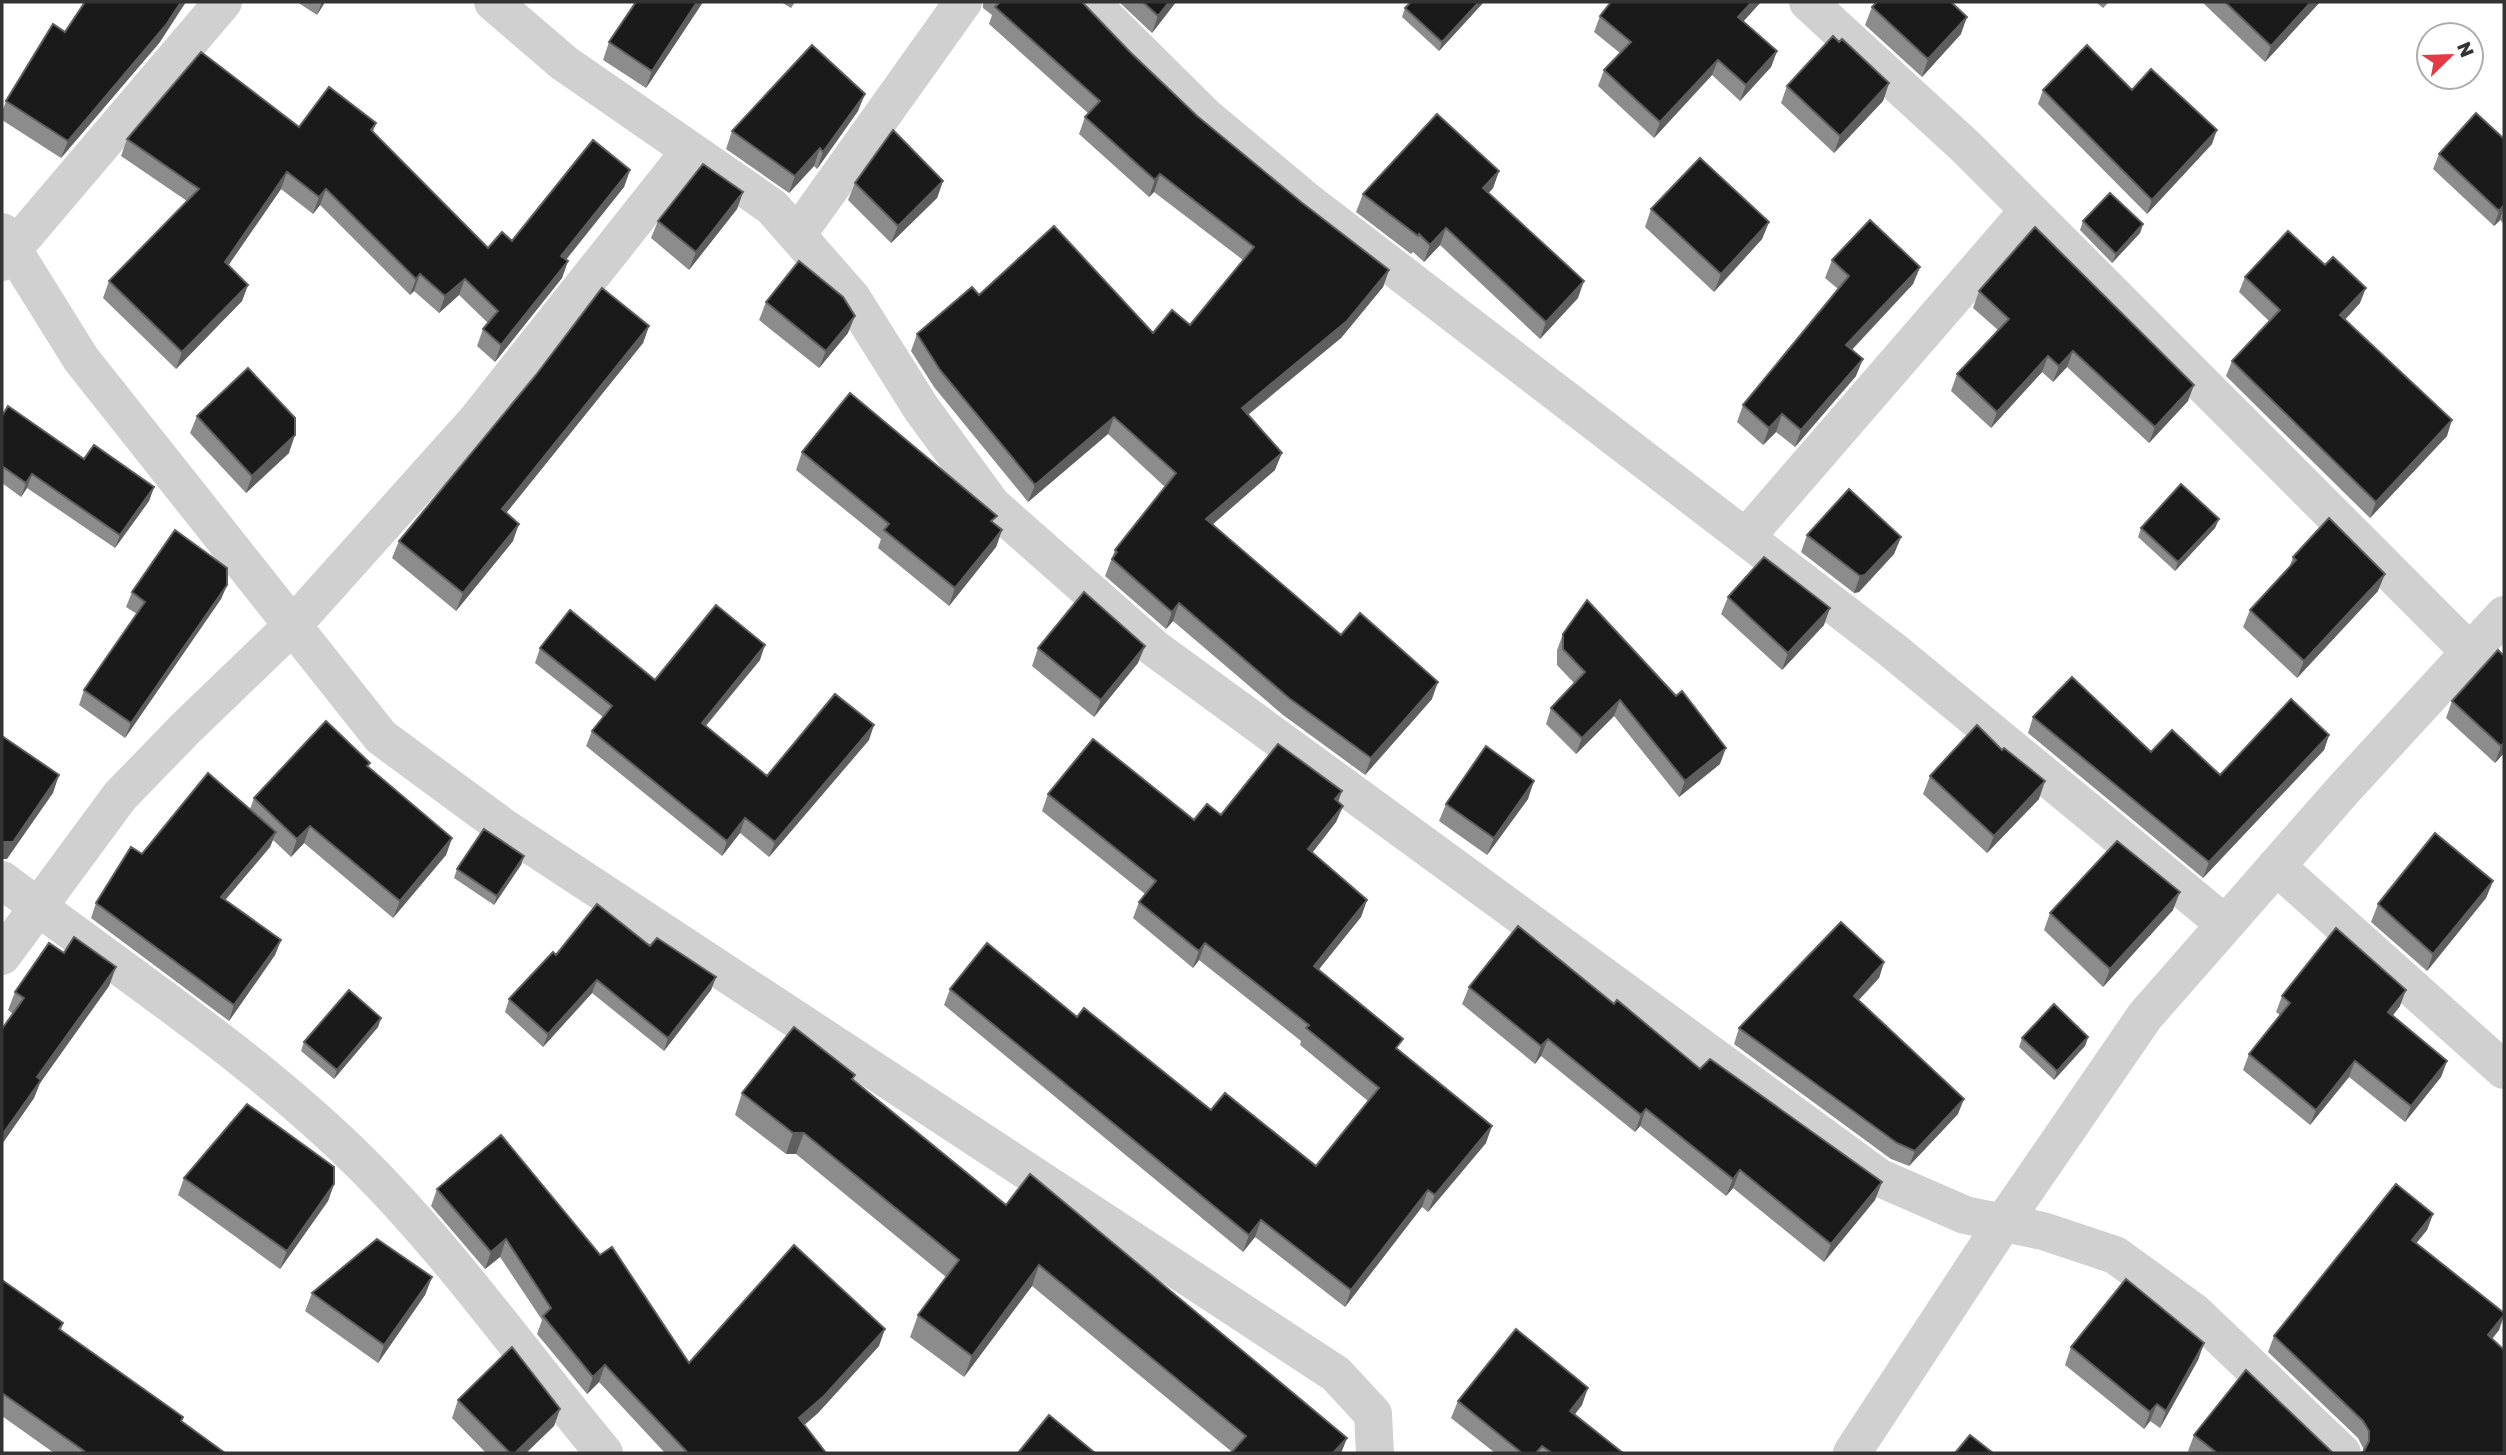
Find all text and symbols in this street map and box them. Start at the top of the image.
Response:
north arrow [2415,21,2485,91]
text: N [2453,38,2480,60]

